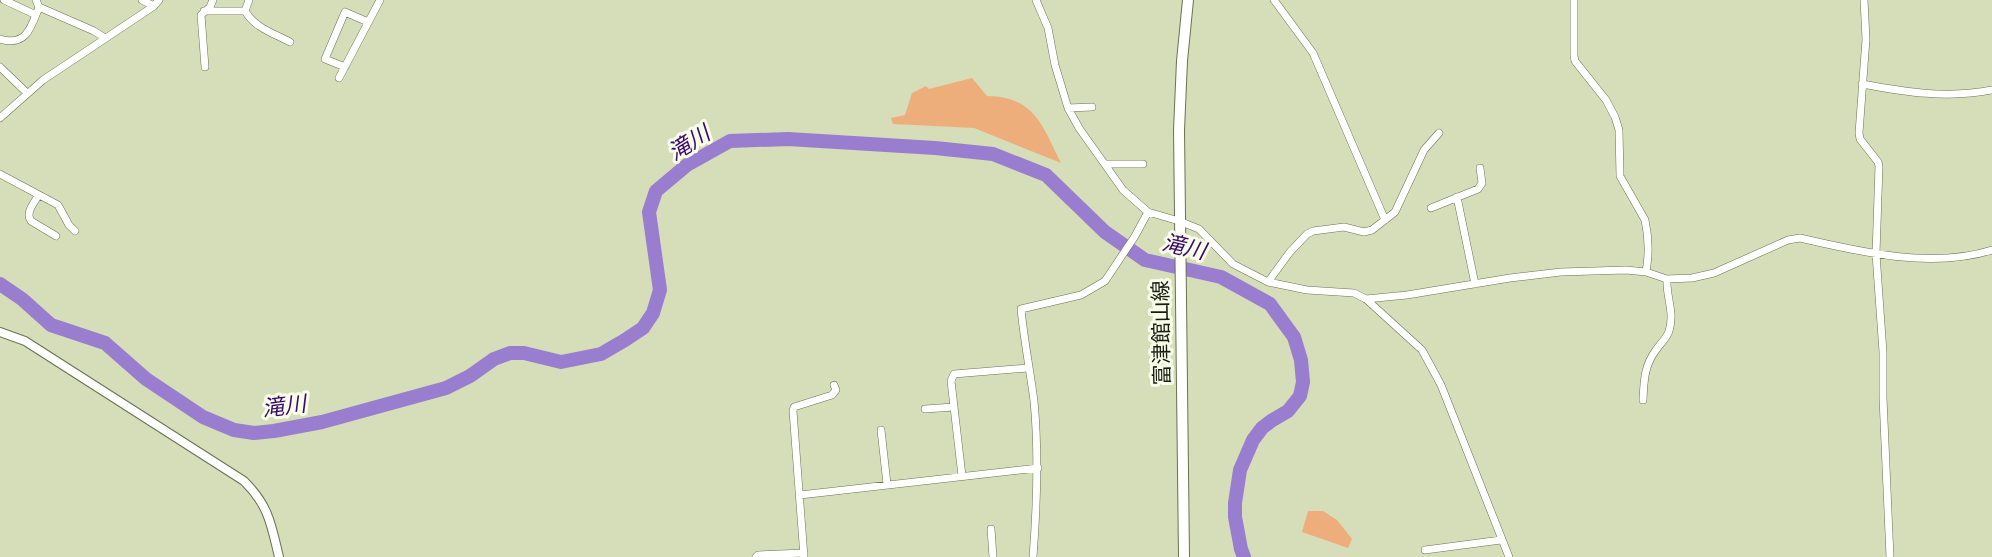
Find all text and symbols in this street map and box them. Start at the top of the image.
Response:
water label: 滝川 [664,120,716,165]
water label: 滝川 [1160,230,1210,265]
street label: 富津館山線 [1148,280,1174,386]
water label: 滝川 [261,391,309,421]

